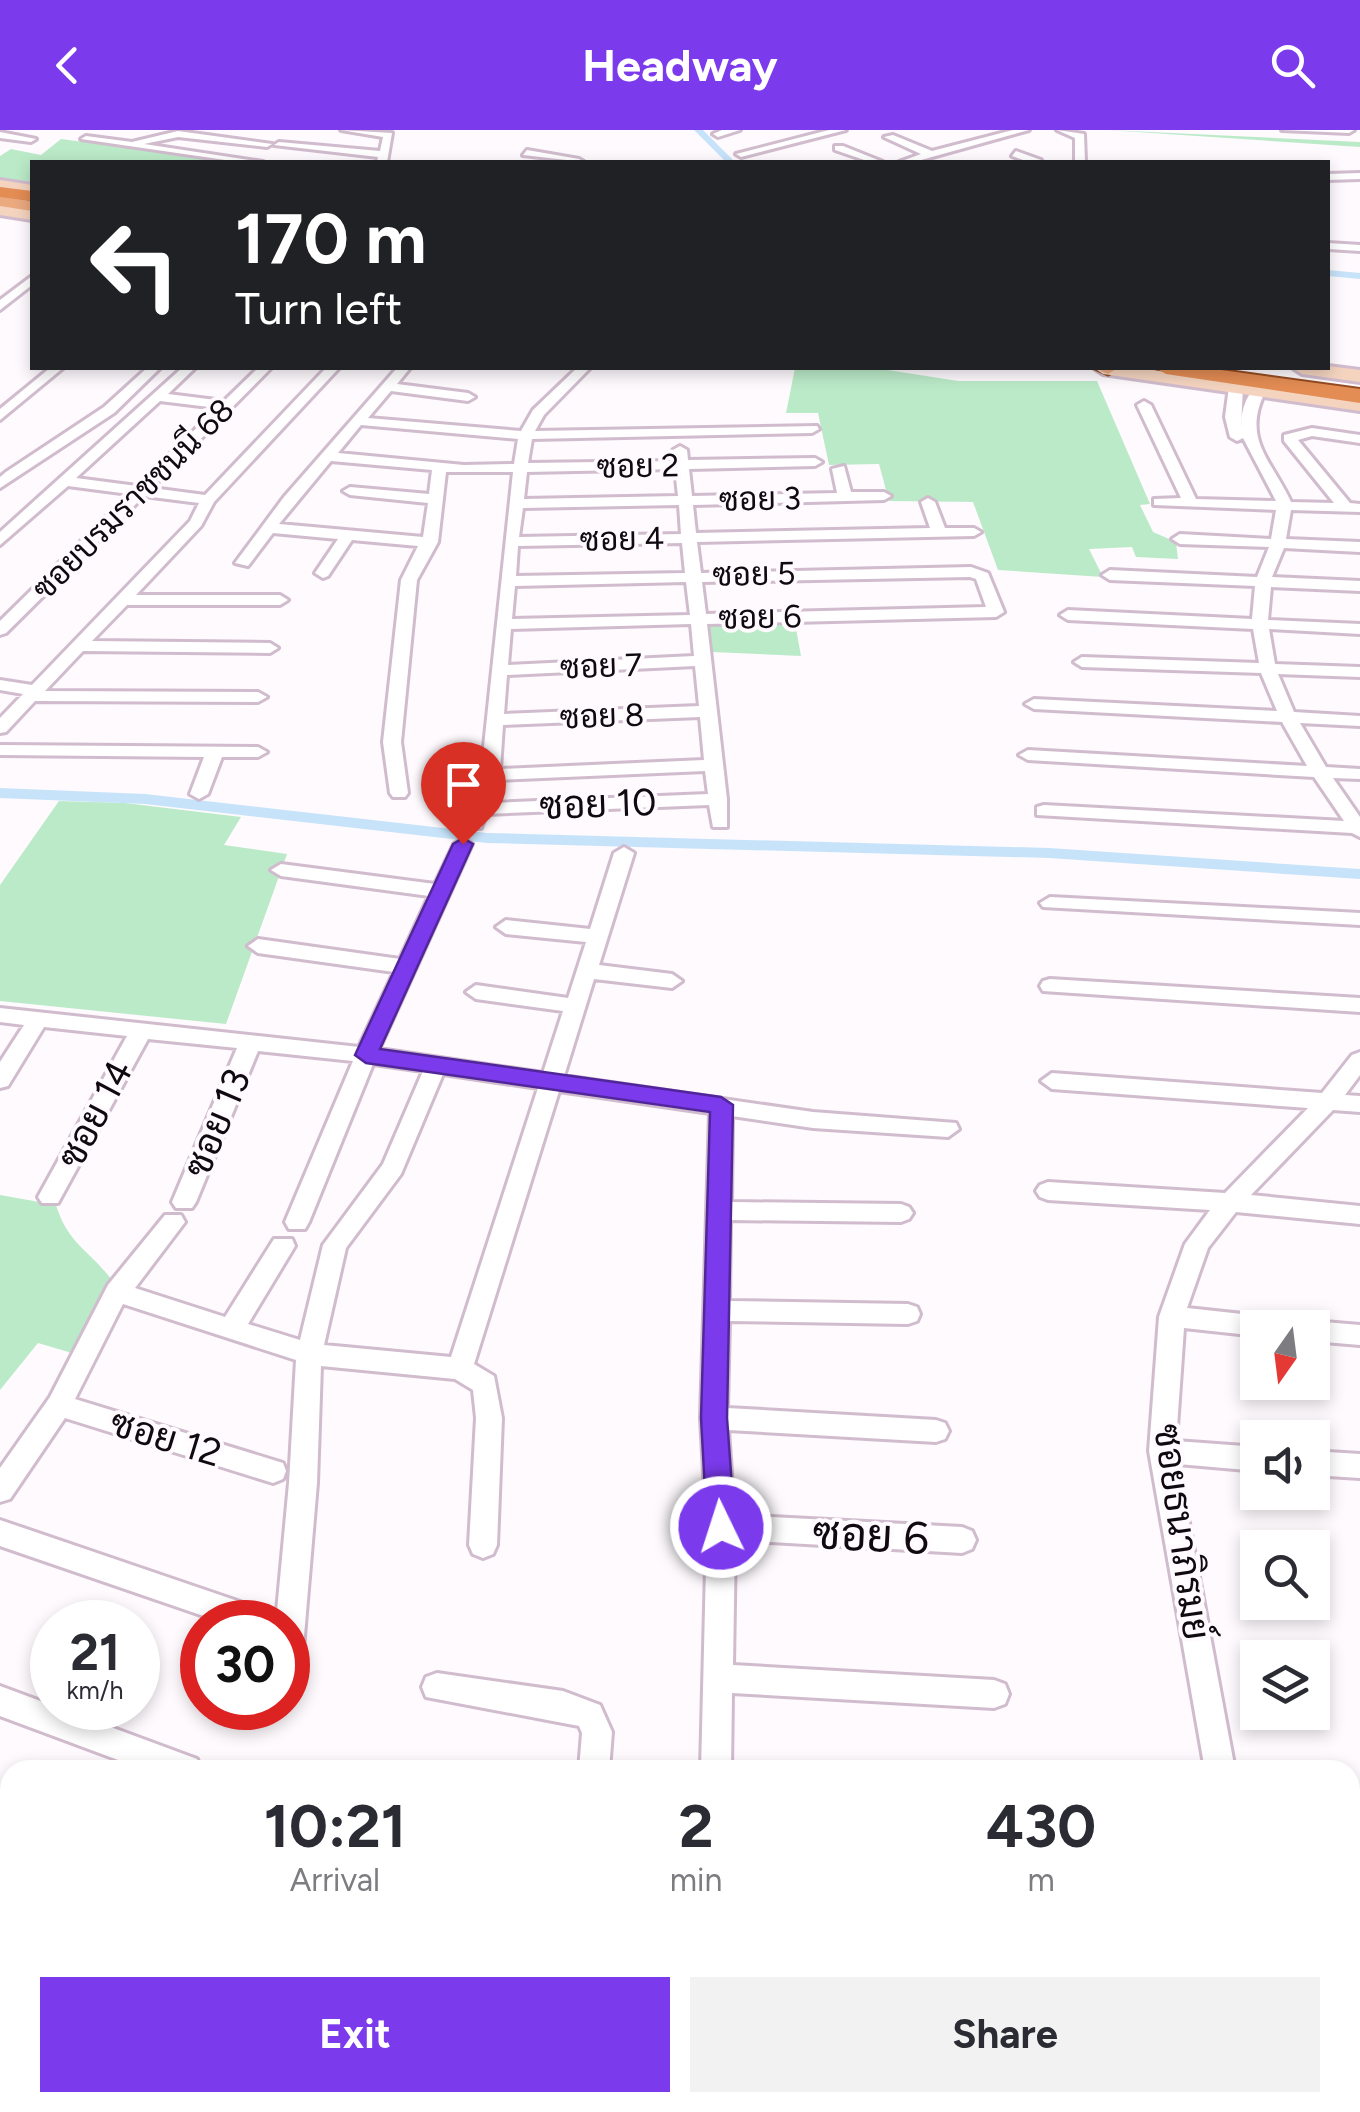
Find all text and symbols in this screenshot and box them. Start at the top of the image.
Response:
icon: back [40,38,95,93]
text: Headway [582,38,778,92]
icon: search [1265,38,1320,93]
text: 170 m [235,196,427,281]
icon: left [70,200,200,330]
text: Turn left [235,281,402,335]
street label: ซอยบรมราชชนนี 68 [24,390,241,607]
street label: ซอย 2 [596,446,680,486]
street label: ซอย 3 [719,479,801,519]
street label: ซอย 4 [579,519,665,559]
street label: ซอย 5 [712,554,796,594]
street label: ซอย 6 [718,597,802,637]
street label: ซอย 7 [559,646,643,686]
street label: ซอย 8 [559,696,645,736]
pin [421,742,506,845]
icon: arrive [436,757,491,812]
street label: ซอย 10 [539,779,657,829]
street label: ซอย 14 [47,1052,143,1176]
street label: ซอย 13 [174,1062,260,1184]
north arrow [1240,1310,1330,1400]
map controls [1240,1310,1330,1730]
street label: ซอย 12 [105,1399,227,1477]
button: sound [1240,1420,1330,1510]
street label: ซอยธนาภิรมย์ [1144,1421,1221,1643]
position arrow [669,1475,773,1579]
street label: ซอย 6 [811,1505,931,1565]
button: search [1240,1530,1330,1620]
speed limit sign: 30 [180,1600,310,1730]
text: 21 [70,1622,120,1683]
button: layers [1240,1640,1330,1730]
text: km/h [66,1675,124,1705]
text: 10:21 [264,1790,406,1862]
text: 2 [679,1790,713,1862]
text: 430 [986,1790,1096,1862]
text: Arrival [290,1861,380,1899]
text: min [670,1861,722,1899]
text: m [1028,1861,1055,1899]
button: Exit [40,1977,670,2092]
button: Share [690,1977,1320,2092]

